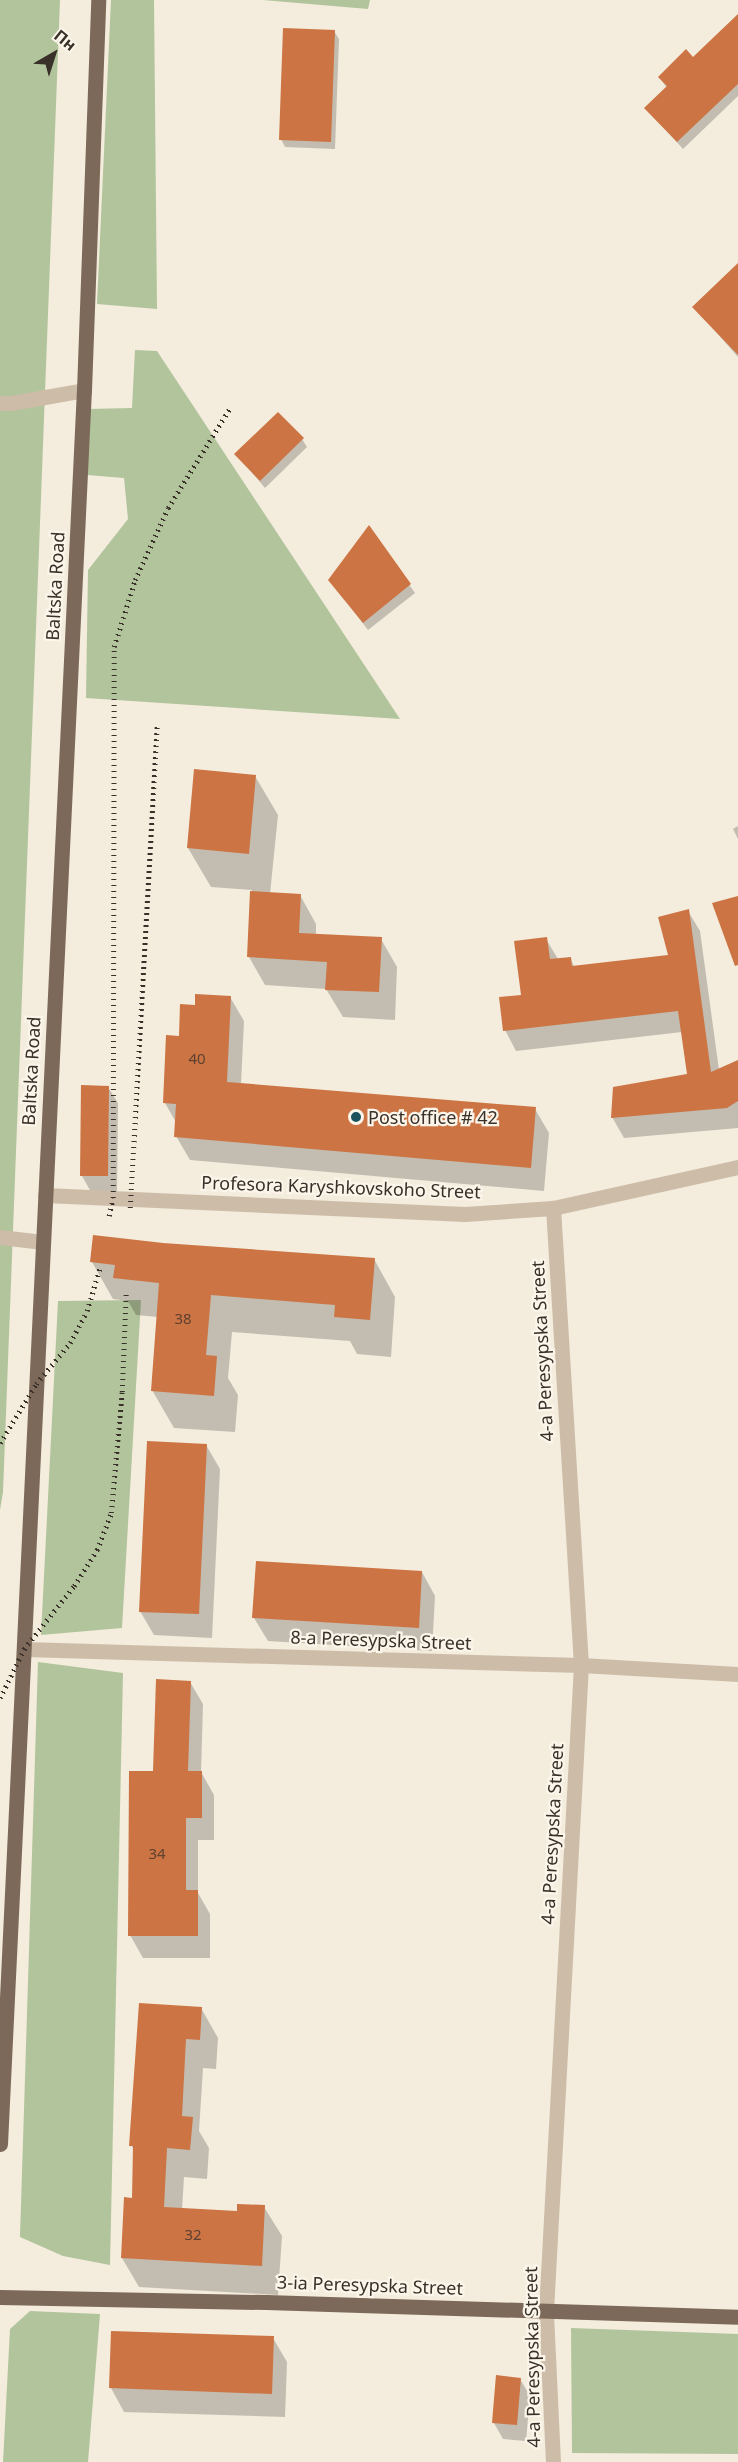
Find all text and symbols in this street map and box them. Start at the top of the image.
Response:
north arrow [24,24,84,84]
text: Пн [50,24,81,56]
street label: Baltska Road [41,531,69,641]
street label: Baltska Road [17,1016,45,1126]
house number: 40 [188,1050,206,1068]
place label: Post office # 42 [368,1106,498,1128]
marker: Post office # 42 [349,1110,363,1124]
street label: Profesora Karyshkovskoho Street [201,1171,481,1203]
street label: 4-a Peresypska Street [526,1260,558,1442]
house number: 38 [174,1310,192,1328]
street label: 8-a Peresypska Street [290,1626,472,1654]
street label: 4-a Peresypska Street [536,1743,568,1925]
house number: 34 [148,1845,166,1863]
house number: 32 [184,2226,202,2244]
street label: 4-a Peresypska Street [520,2266,544,2448]
street label: 3-ia Peresypska Street [277,2271,463,2299]

